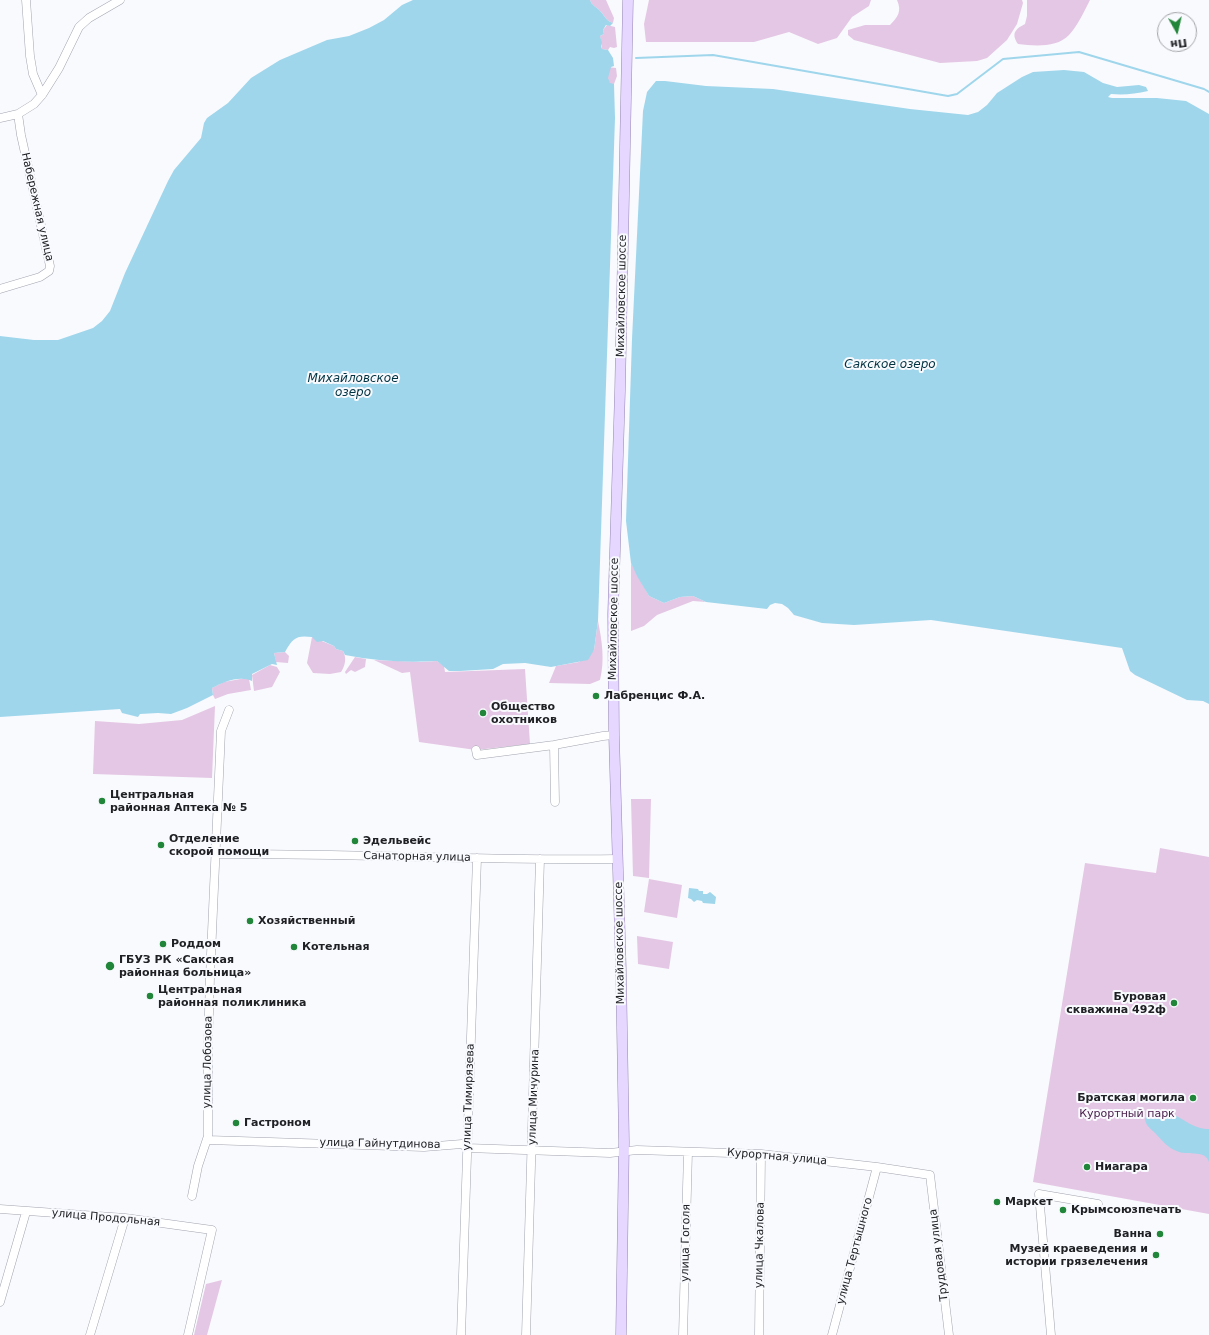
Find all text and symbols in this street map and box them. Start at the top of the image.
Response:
north arrow [1157,12,1197,52]
text: Пн [1169,36,1188,51]
street label: Набережная улица [18,151,56,263]
street label: Михайловское шоссе [614,235,630,357]
water label: Сакское озеро [844,358,936,372]
water label: Михайловское озеро [307,372,399,400]
street label: Михайловское шоссе [606,558,622,680]
place label: Лабренцис Ф.А. [604,689,705,703]
marker: Лабренцис Ф.А. [591,691,601,701]
place label: Общество охотников [491,700,557,726]
marker: Общество охотников [478,708,488,718]
place label: Центральная районная Аптека № 5 [110,788,247,814]
marker: Центральная районная Аптека № 5 [97,796,107,806]
place label: Отделение скорой помощи [169,832,269,858]
place label: Эдельвейс [363,834,431,848]
marker: Эдельвейс [350,836,360,846]
marker: Отделение скорой помощи [156,840,166,850]
street label: Санаторная улица [363,849,471,865]
street label: Михайловское шоссе [612,882,628,1004]
place label: Хозяйственный [258,914,355,928]
marker: Хозяйственный [245,916,255,926]
place label: Роддом [171,937,221,951]
marker: Роддом [158,939,168,949]
place label: Котельная [302,940,369,954]
marker: Котельная [289,942,299,952]
place label: ГБУЗ РК «Сакская районная больница» [119,953,251,979]
marker: ГБУЗ РК «Сакская районная больница» [104,960,116,972]
place label: Центральная районная поликлиника [158,983,306,1009]
place label: Буровая скважина 492ф [1066,990,1166,1016]
marker: Центральная районная поликлиника [145,991,155,1001]
marker: Буровая скважина 492ф [1169,998,1179,1008]
street label: улица Лобозова [201,1016,215,1108]
street label: улица Тимирязева [461,1043,477,1151]
street label: улица Мичурина [526,1049,542,1145]
place label: Братская могила [1077,1091,1185,1105]
marker: Братская могила [1188,1093,1198,1103]
park label: Курортный парк [1079,1107,1175,1121]
place label: Гастроном [244,1116,311,1130]
marker: Гастроном [231,1118,241,1128]
street label: улица Гайнутдинова [319,1136,441,1152]
street label: Курортная улица [726,1146,828,1168]
place label: Ниагара [1095,1160,1148,1174]
marker: Ниагара [1082,1162,1092,1172]
place label: Маркет [1005,1195,1053,1209]
street label: улица Тертышного [834,1196,876,1306]
marker: Маркет [992,1197,1002,1207]
street label: улица Чкалова [753,1202,767,1288]
place label: Крымсоюзпечать [1071,1203,1181,1217]
street label: улица Гоголя [679,1204,693,1282]
marker: Крымсоюзпечать [1058,1205,1068,1215]
street label: улица Продольная [51,1207,161,1229]
street label: Трудовая улица [927,1208,951,1302]
place label: Ванна [1114,1227,1152,1241]
marker: Ванна [1155,1229,1165,1239]
place label: Музей краеведения и истории грязелечения [1005,1242,1148,1268]
marker: Музей краеведения и истории грязелечения [1151,1250,1161,1260]

